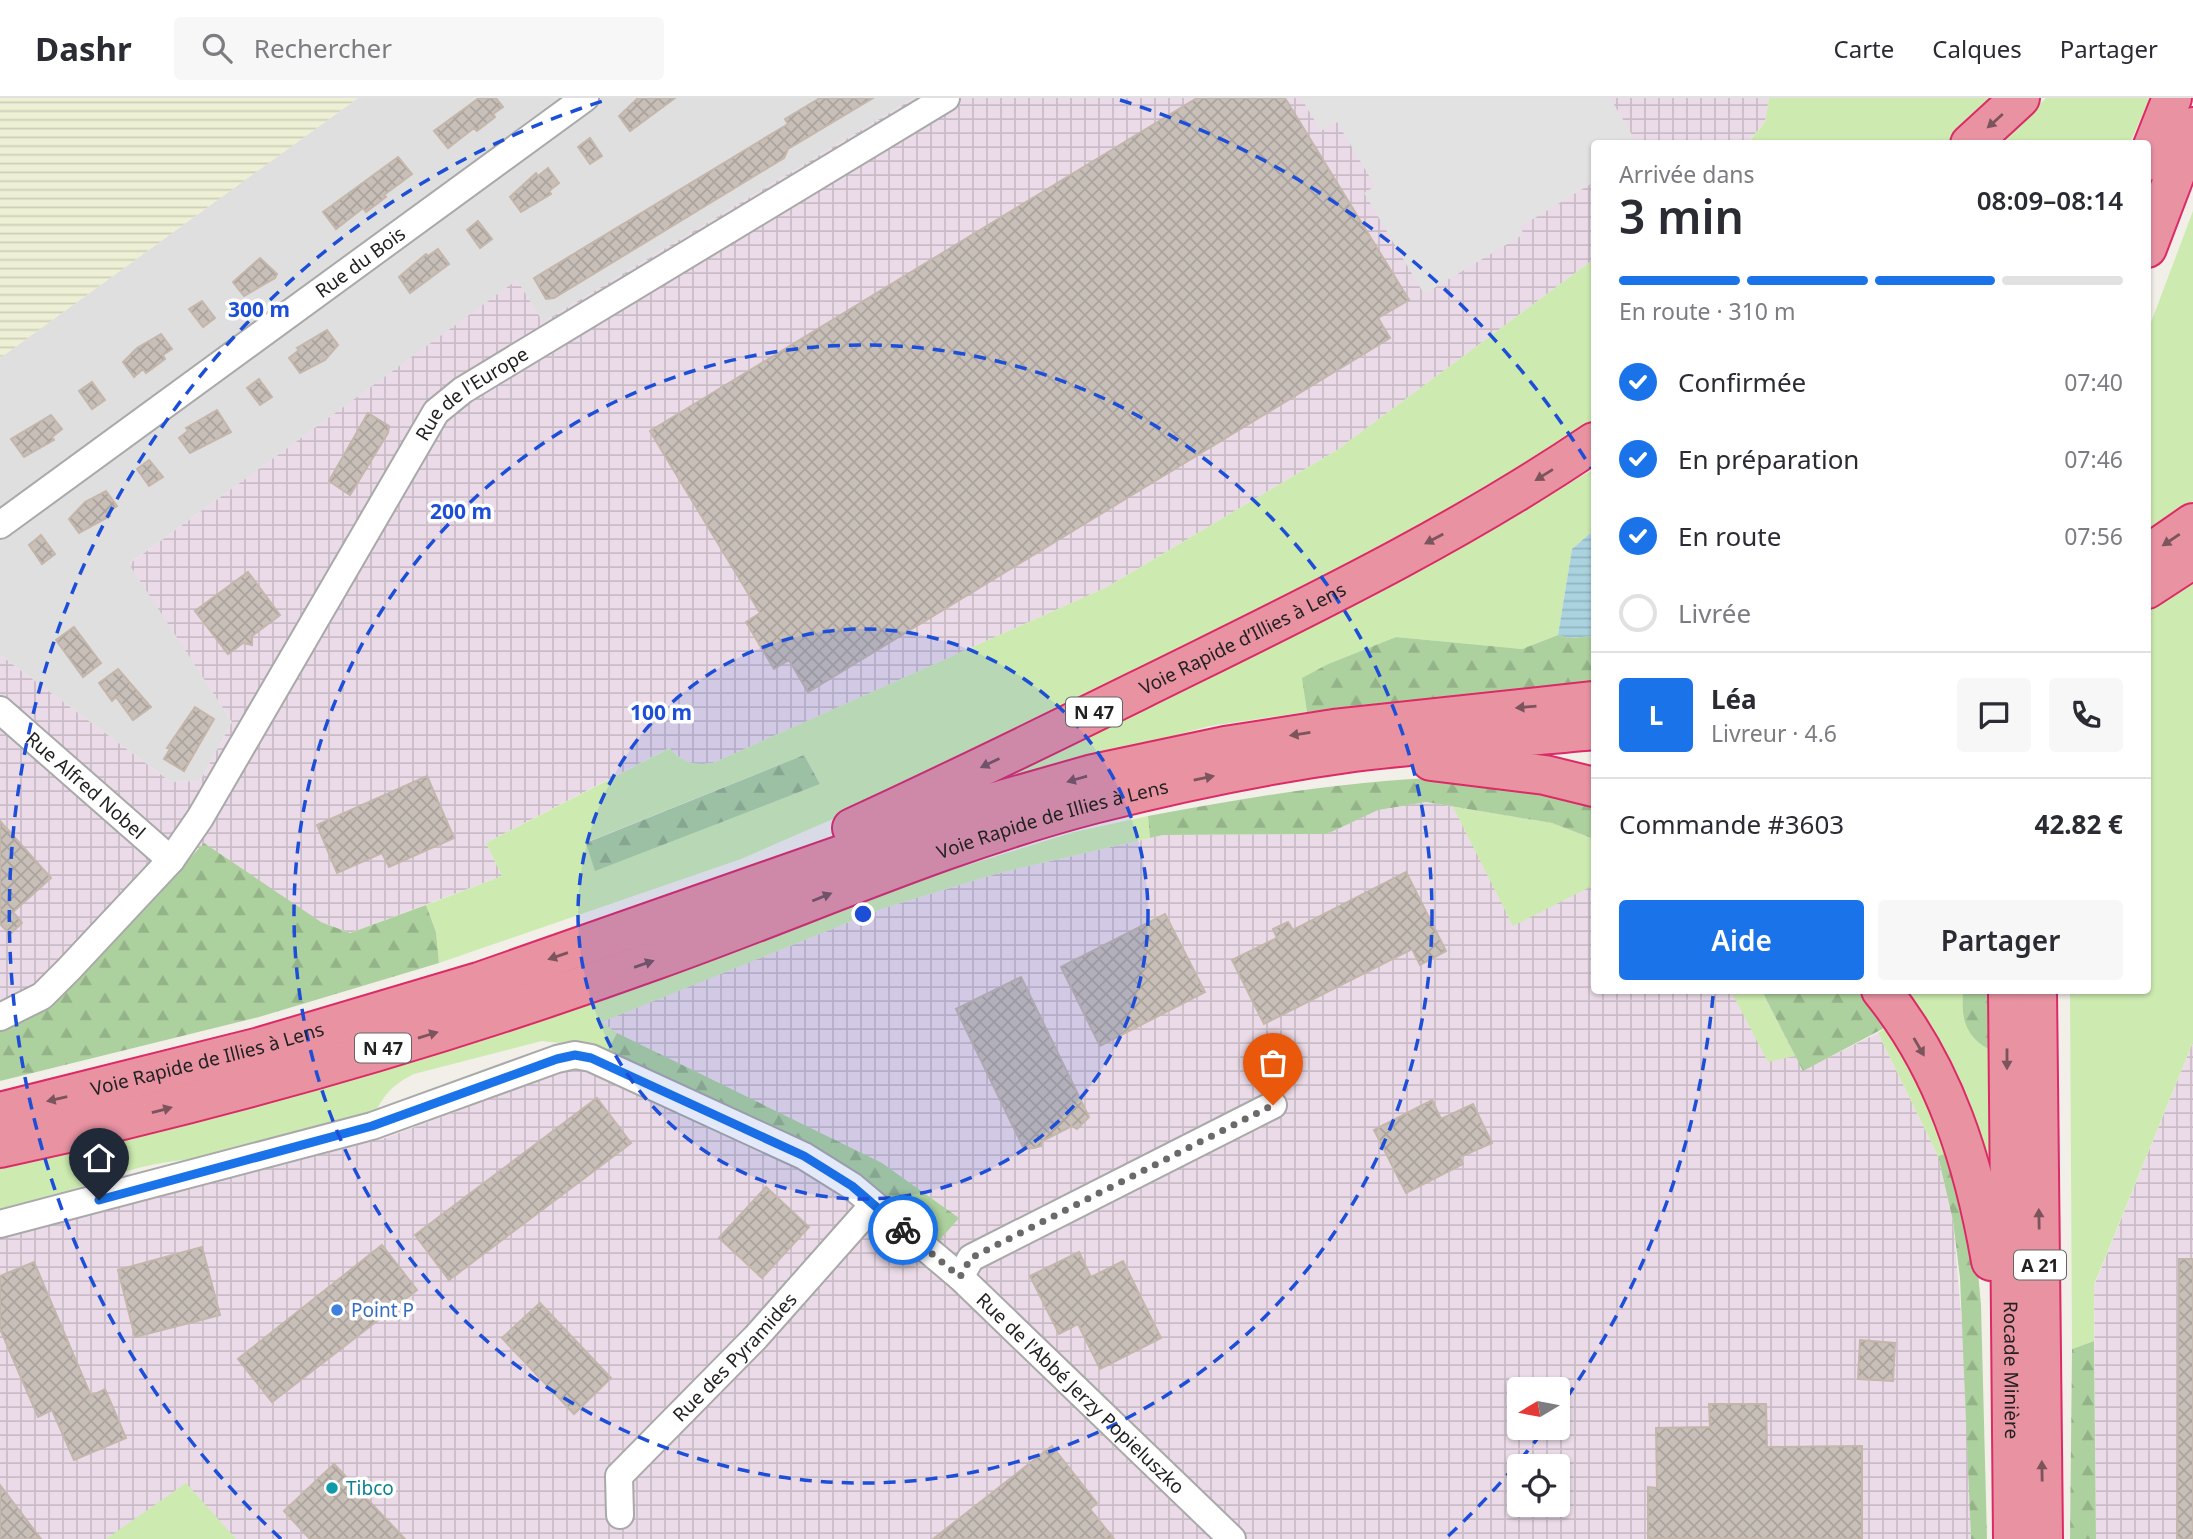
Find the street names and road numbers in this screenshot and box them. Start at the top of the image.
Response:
street label: Rue du Bois [310,220,411,304]
street label: Rue de l'Europe [409,341,533,445]
street label: Voie Rapide d’Illies à Lens [1135,576,1350,701]
road number: N 47 [1066,698,1122,726]
street label: Rue Alfred Nobel [20,726,151,845]
street label: Voie Rapide de Illies à Lens [933,773,1171,865]
street label: Voie Rapide de Illies à Lens [88,1016,327,1102]
road number: N 47 [355,1034,411,1063]
road number: A 21 [2014,1250,2066,1280]
street label: Rue des Pyramides [667,1287,803,1427]
street label: Rue de l'Abbé Jerzy Popieluszko [971,1287,1190,1500]
street label: Rocade Minière [1998,1301,2025,1439]

